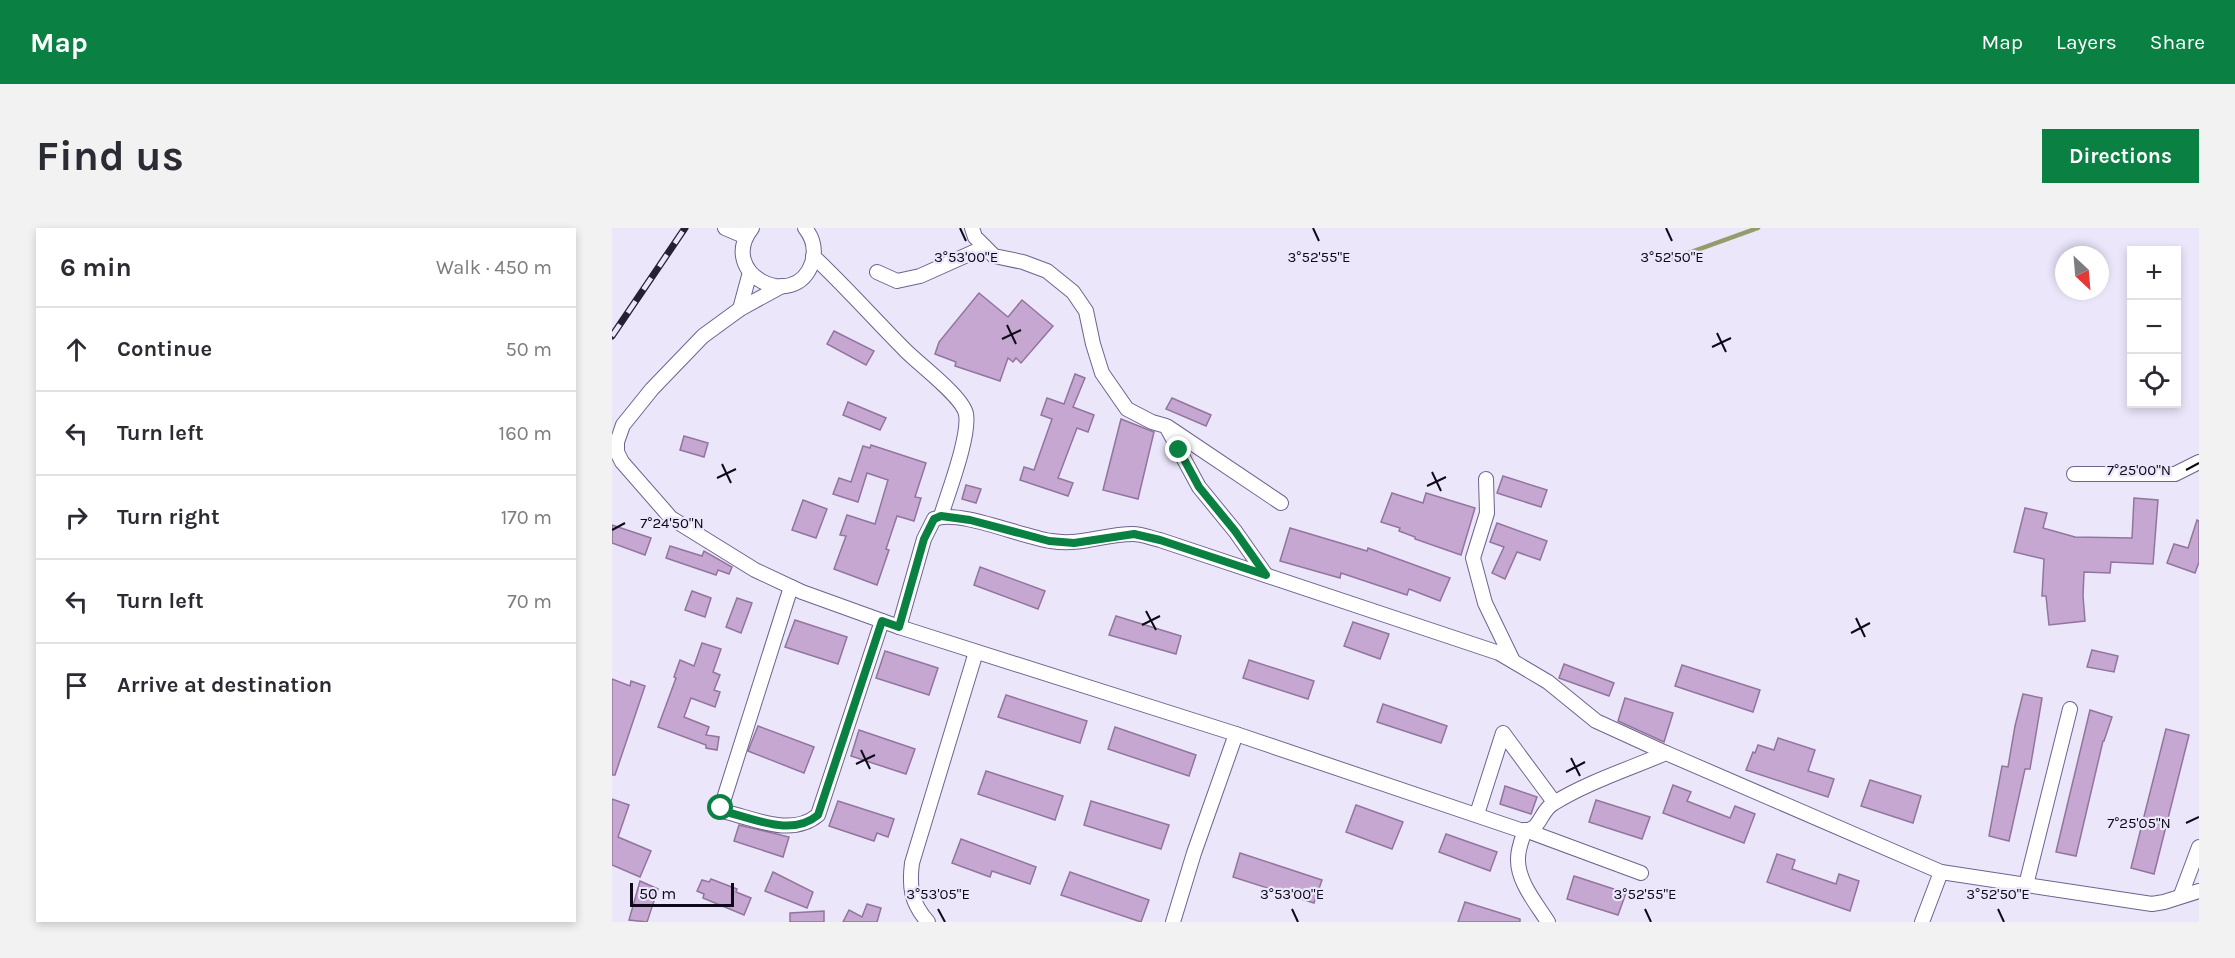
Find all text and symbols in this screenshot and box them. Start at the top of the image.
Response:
text: Map [30,26,88,59]
text: Map [1981,30,2023,54]
text: Layers [2056,30,2117,54]
text: Share [2150,30,2205,54]
button: Directions [2042,129,2199,183]
text: Find us [36,131,184,181]
north arrow [2055,246,2109,300]
map controls [2127,246,2181,408]
button: + [2127,246,2181,300]
text: 3°53'00"E [934,248,998,266]
text: 3°52'55"E [1287,248,1351,266]
text: 3°52'50"E [1640,248,1704,266]
text: 6 min [60,252,132,283]
text: Walk · 450 m [436,256,552,279]
button: − [2127,300,2181,354]
icon: ahead [60,333,93,366]
text: Continue [117,336,212,362]
text: 50 m [505,338,552,361]
button: locate [2127,354,2181,408]
icon: left [60,417,93,450]
text: Turn left [117,420,204,446]
text: 160 m [499,422,552,445]
route end [1165,436,1191,462]
text: 7°25'00"N [2107,461,2171,479]
icon: right [60,501,93,534]
text: Turn right [117,504,220,530]
text: 170 m [501,506,552,529]
text: 7°24'50"N [640,514,704,532]
icon: left [60,585,93,618]
text: Turn left [117,588,204,614]
text: 70 m [507,590,552,613]
icon: arrive [60,669,93,702]
text: Arrive at destination [117,672,332,698]
route start [707,794,733,820]
text: 7°25'05"N [2107,814,2171,832]
scale bar [630,880,734,908]
text: 50 m [639,884,676,903]
text: 3°53'05"E [906,885,970,903]
text: 3°53'00"E [1260,885,1324,903]
text: 3°52'55"E [1613,885,1677,903]
text: 3°52'50"E [1966,885,2030,903]

